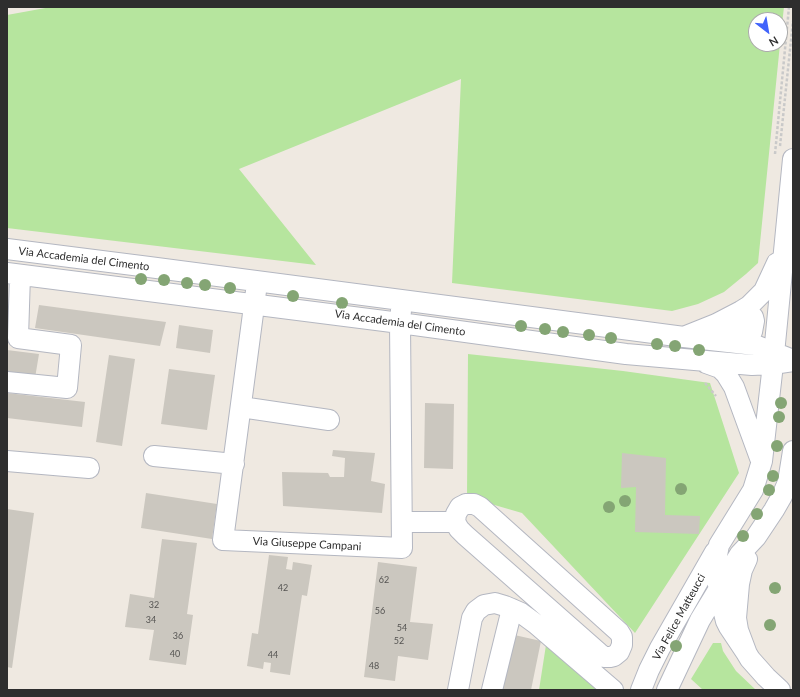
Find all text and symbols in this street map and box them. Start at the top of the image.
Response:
north arrow [748,12,788,52]
text: N [767,34,781,50]
street label: Via Accademia del Cimento [18,244,150,274]
street label: Via Accademia del Cimento [334,307,466,339]
street label: Via Giuseppe Campani [252,535,362,553]
street label: Via Felice Matteucci [650,571,708,663]
house number: 62 [379,575,389,585]
house number: 42 [278,583,288,593]
house number: 32 [149,600,159,610]
house number: 56 [375,606,385,616]
house number: 34 [146,615,156,625]
house number: 54 [397,623,407,633]
house number: 36 [173,631,183,641]
house number: 52 [394,636,404,646]
house number: 40 [170,649,180,659]
house number: 44 [268,650,278,660]
house number: 48 [369,661,379,671]

